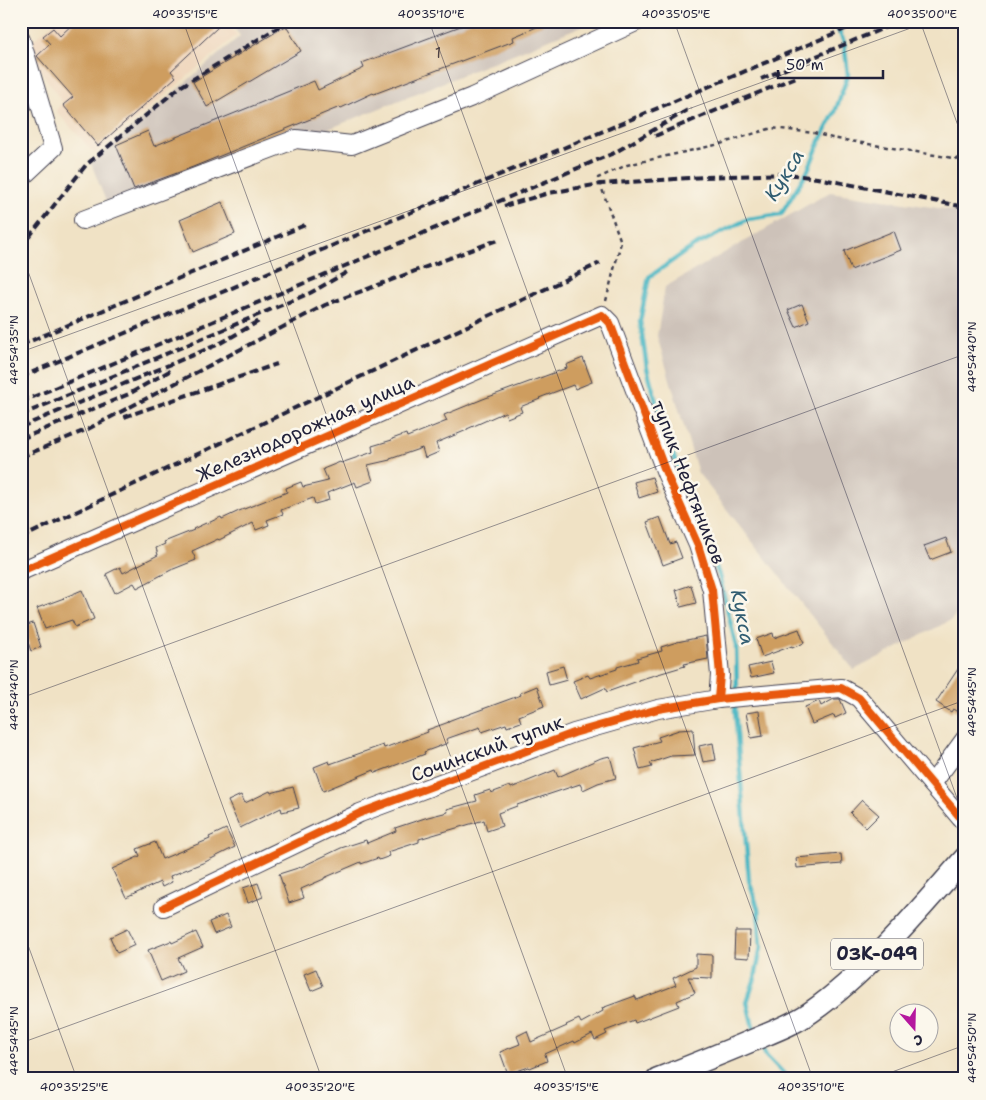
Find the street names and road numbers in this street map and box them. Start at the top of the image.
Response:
street label: Железнодорожная улица [192,369,418,488]
street label: тупик Нефтяников [646,397,731,568]
street label: Сочинский тупик [408,709,567,788]
road number: 03К-049 [831,939,923,970]

